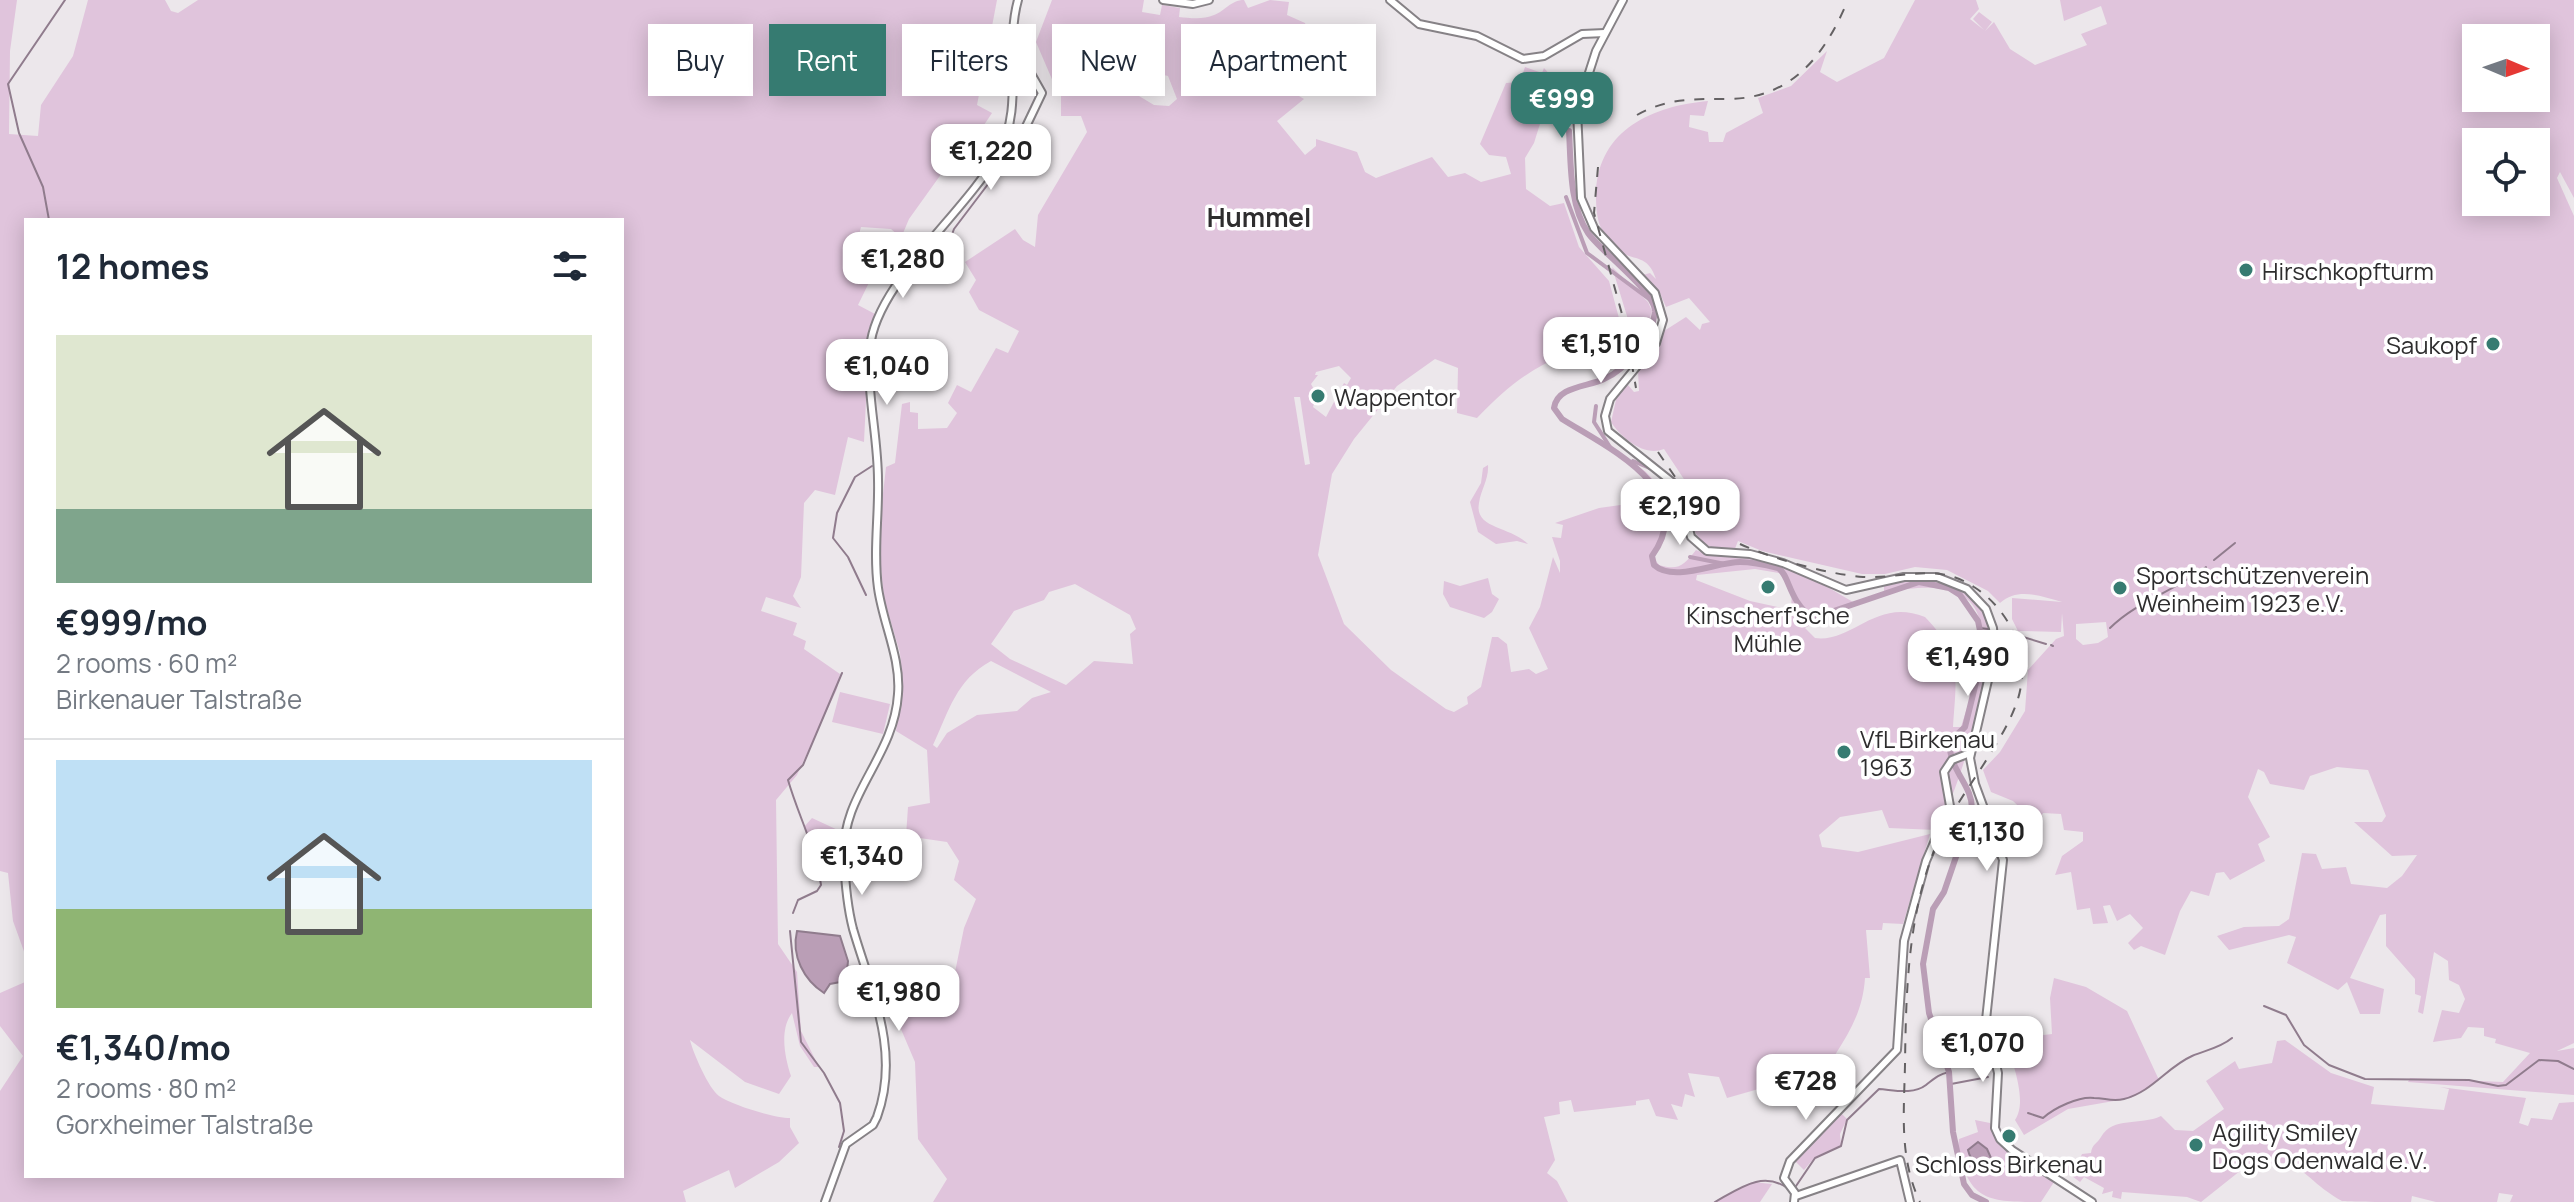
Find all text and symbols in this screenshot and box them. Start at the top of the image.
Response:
chip: Buy [648,24,753,96]
chip: Rent [769,24,886,96]
chip: Filters [902,24,1036,96]
chip: New [1052,24,1165,96]
chip: Apartment [1181,24,1376,96]
north arrow [2462,24,2550,112]
map controls [2462,24,2550,216]
pin: €999 [1515,72,1609,140]
text: €999 [1529,80,1595,116]
pin: €1,220 [926,124,1056,192]
button: locate [2462,128,2550,216]
text: €1,220 [949,132,1033,168]
district label: Hummel [1207,199,1311,235]
pin: €1,280 [838,232,968,300]
text: €1,280 [861,240,945,276]
text: 12 homes [56,243,209,289]
icon: filters [548,244,592,288]
place label: Hirschkopfturm [2262,254,2434,287]
marker: Hirschkopfturm [2237,261,2255,279]
pin: €1,510 [1536,317,1666,385]
text: €1,510 [1561,325,1641,361]
place label: Saukopf [2386,328,2477,361]
marker: Saukopf [2484,335,2502,353]
pin: €1,040 [822,339,952,407]
text: €1,040 [844,347,930,383]
place label: Wappentor [1334,380,1457,413]
icon: home [252,387,396,531]
marker: Wappentor [1309,387,1327,405]
pin: €2,190 [1615,479,1745,547]
text: €2,190 [1639,487,1721,523]
place label: Sportschützenverein Weinheim 1923 e.V. [2136,558,2369,619]
marker: Kinscherf'sche Mühle [1759,578,1777,596]
marker: Sportschützenverein Weinheim 1923 e.V. [2111,579,2129,597]
place label: Kinscherf'sche Mühle [1686,598,1850,659]
text: €999/mo [56,599,208,645]
pin: €1,490 [1903,630,2033,698]
text: €1,490 [1926,638,2010,674]
text: 2 rooms · 60 m² [56,645,238,681]
text: Birkenauer Talstraße [56,681,302,717]
place label: VfL Birkenau 1963 [1860,722,1995,783]
marker: VfL Birkenau 1963 [1835,743,1853,761]
pin: €1,130 [1922,805,2052,873]
icon: home [252,812,396,956]
text: €1,130 [1949,813,2025,849]
pin: €1,340 [797,829,927,897]
text: €1,340 [820,837,904,873]
pin: €1,980 [834,965,964,1033]
text: €1,980 [856,973,942,1009]
pin: €1,070 [1918,1016,2048,1084]
text: €1,340/mo [56,1024,231,1070]
text: €1,070 [1941,1024,2025,1060]
pin: €728 [1759,1054,1853,1122]
text: €728 [1774,1062,1838,1098]
text: 2 rooms · 80 m² [56,1070,236,1106]
text: Gorxheimer Talstraße [56,1106,314,1142]
place label: Agility Smiley Dogs Odenwald e.V. [2212,1115,2428,1176]
marker: Schloss Birkenau [2000,1127,2018,1145]
marker: Agility Smiley Dogs Odenwald e.V. [2187,1136,2205,1154]
place label: Schloss Birkenau [1915,1147,2103,1180]

